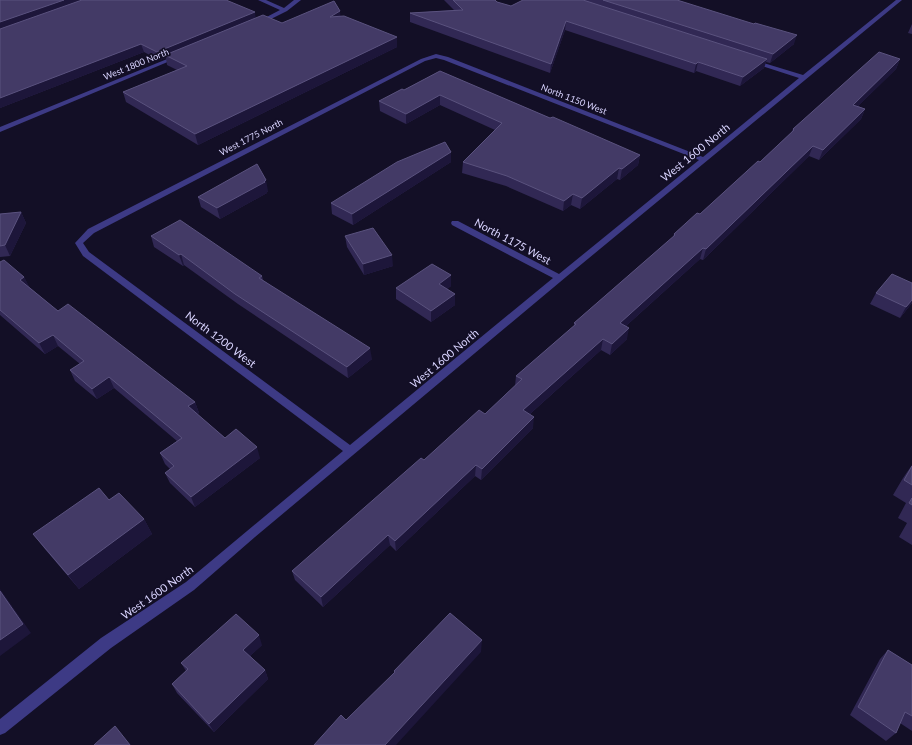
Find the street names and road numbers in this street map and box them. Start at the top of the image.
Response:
street label: West 1800 North [102,46,170,82]
street label: North 1150 West [540,81,609,117]
street label: West 1775 North [218,116,284,158]
street label: West 1600 North [658,120,732,184]
street label: North 1175 West [472,215,554,267]
street label: North 1200 West [183,308,259,370]
street label: West 1600 North [407,326,481,390]
street label: West 1600 North [118,562,196,622]

